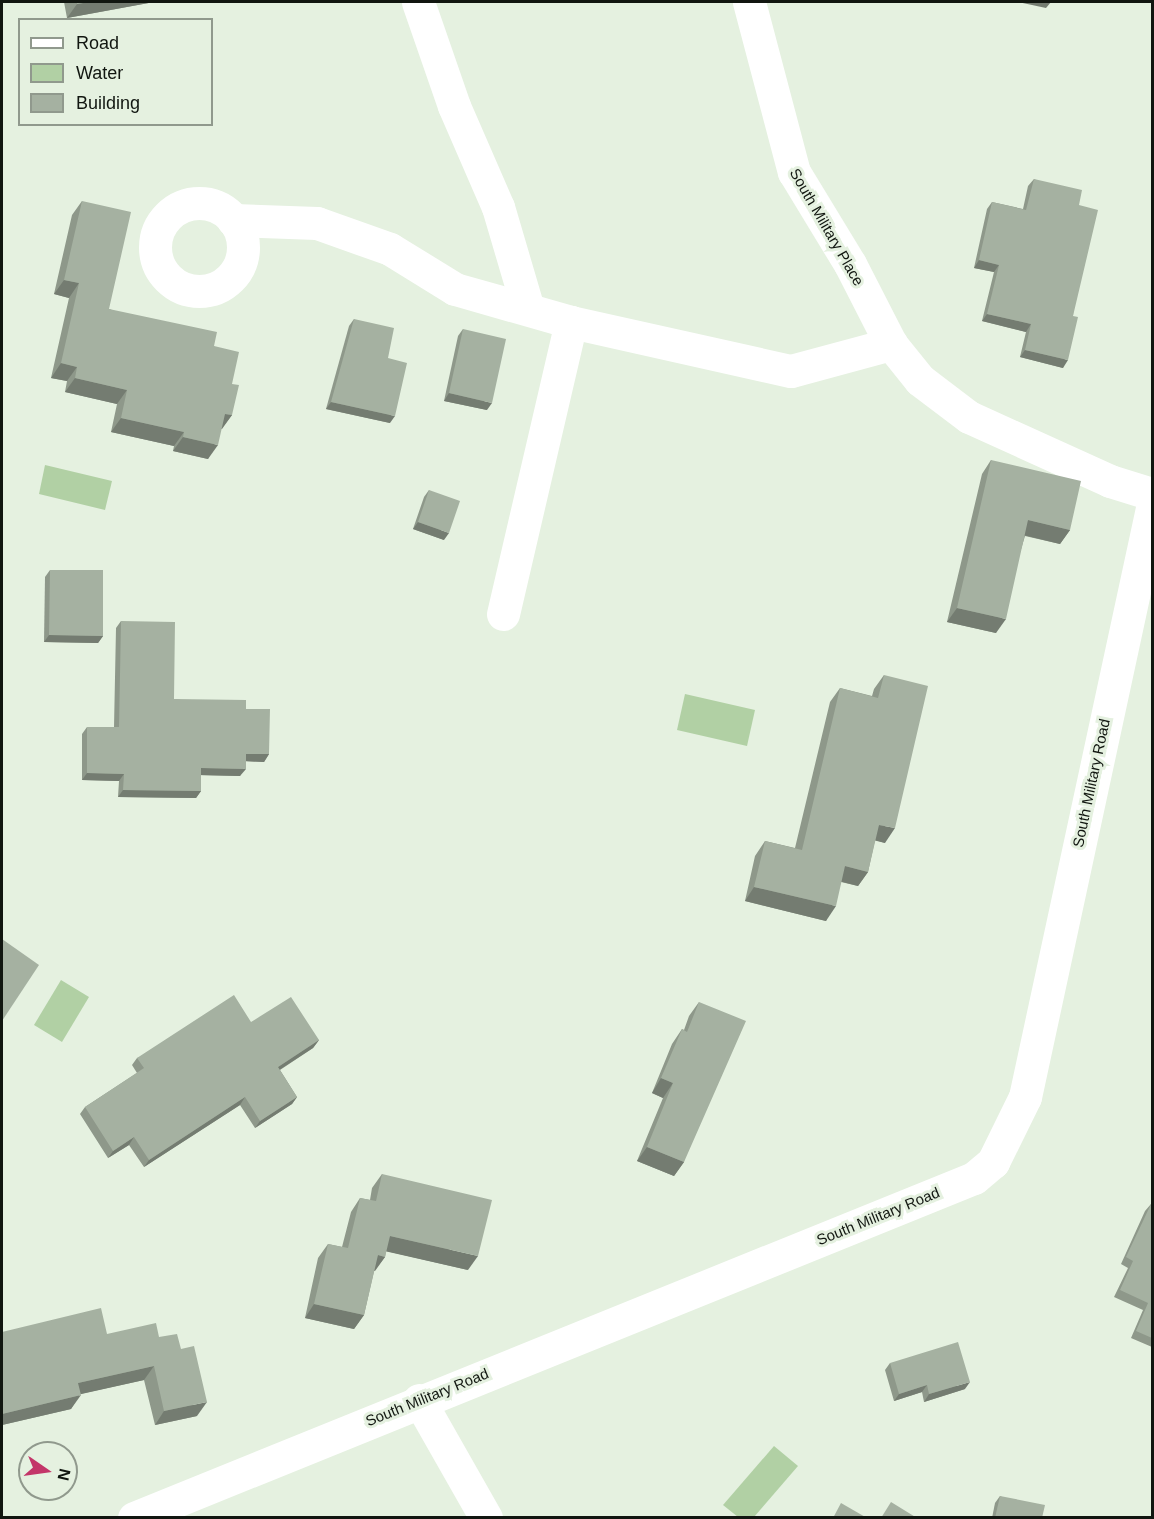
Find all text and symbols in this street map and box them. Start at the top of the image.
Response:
legend [18,18,213,126]
text: Road [76,33,119,53]
text: Water [76,63,123,83]
text: Building [76,93,140,113]
street label: South Military Place [786,165,868,289]
street label: South Military Road [1069,717,1113,849]
street label: South Military Road [814,1183,942,1249]
street label: South Military Road [363,1364,491,1430]
north arrow [18,1441,78,1501]
text: N [54,1467,74,1482]

